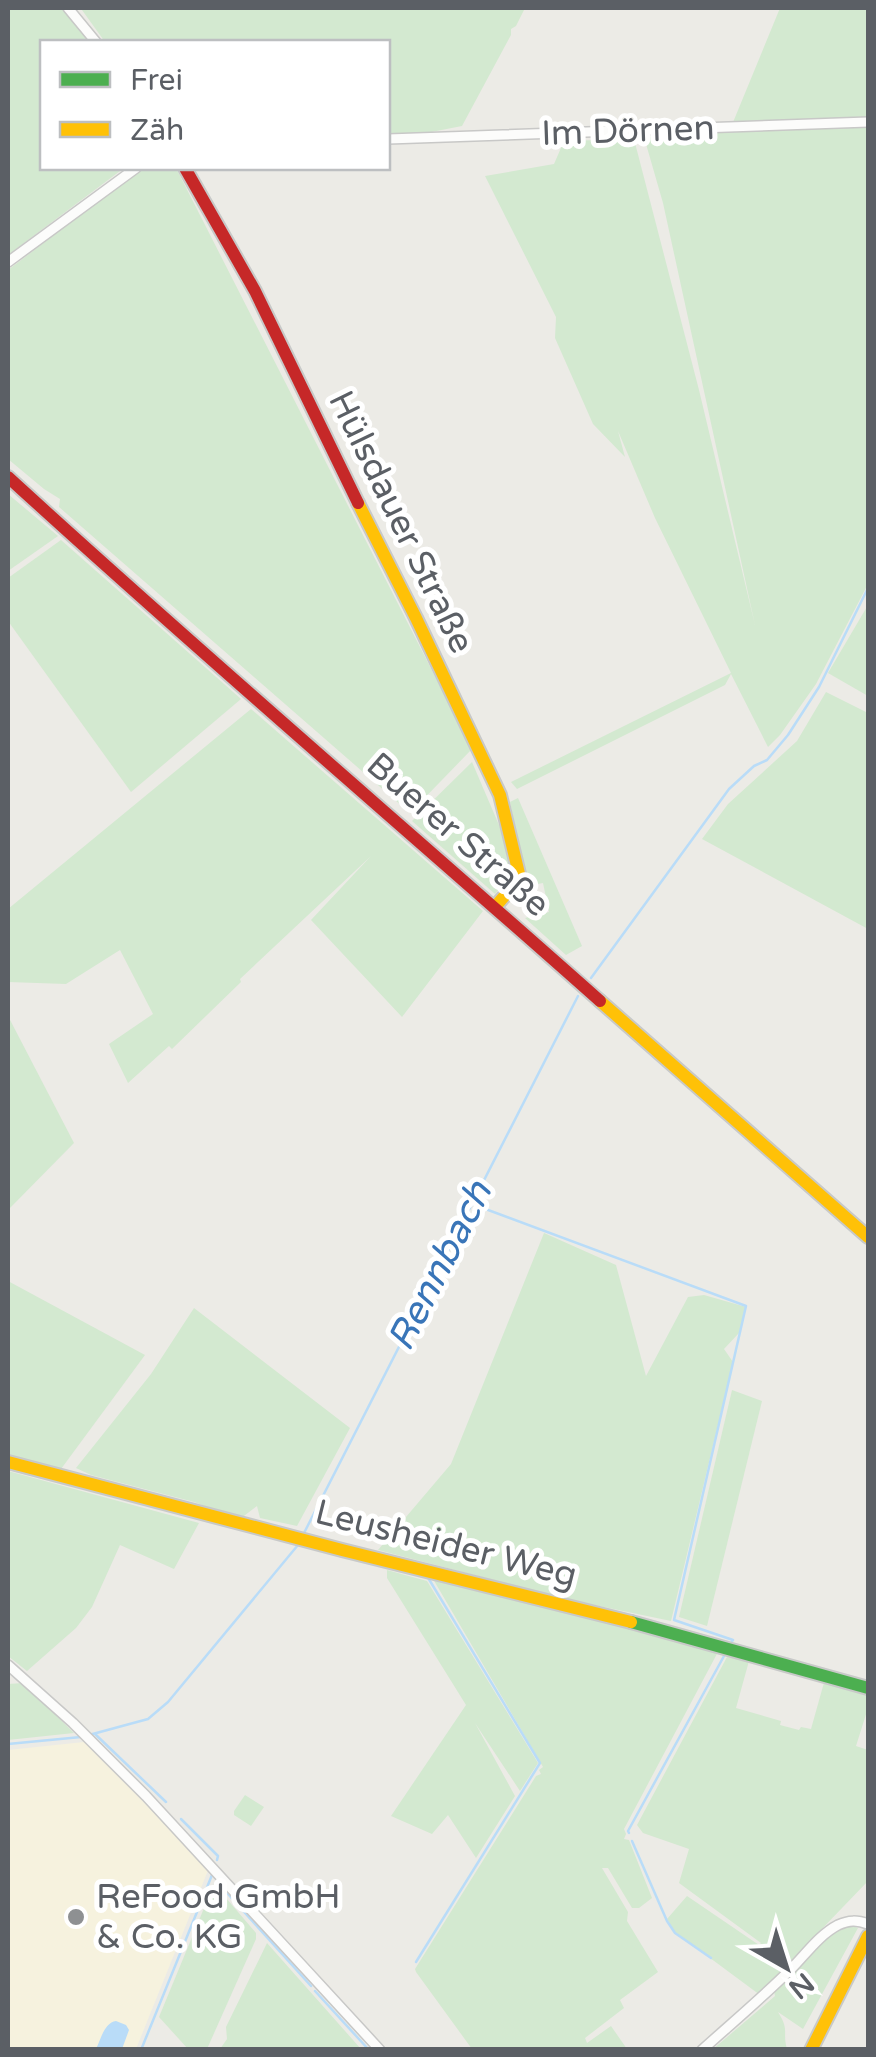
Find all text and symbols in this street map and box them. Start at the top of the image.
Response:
legend [40,40,390,170]
text: Frei [130,62,183,99]
street label: Im Dörnen [541,107,715,155]
text: Zäh [130,112,184,149]
street label: Hülsdauer Straße [319,384,483,660]
street label: Buerer Straße [358,744,558,926]
water label: Rennbach [378,1173,503,1358]
street label: Leusheider Weg [311,1491,581,1597]
place label: ReFood GmbH & Co. KG [96,1876,341,1958]
marker: ReFood GmbH & Co. KG [65,1906,87,1928]
north arrow [736,1917,836,2017]
text: N [782,1965,821,2006]

